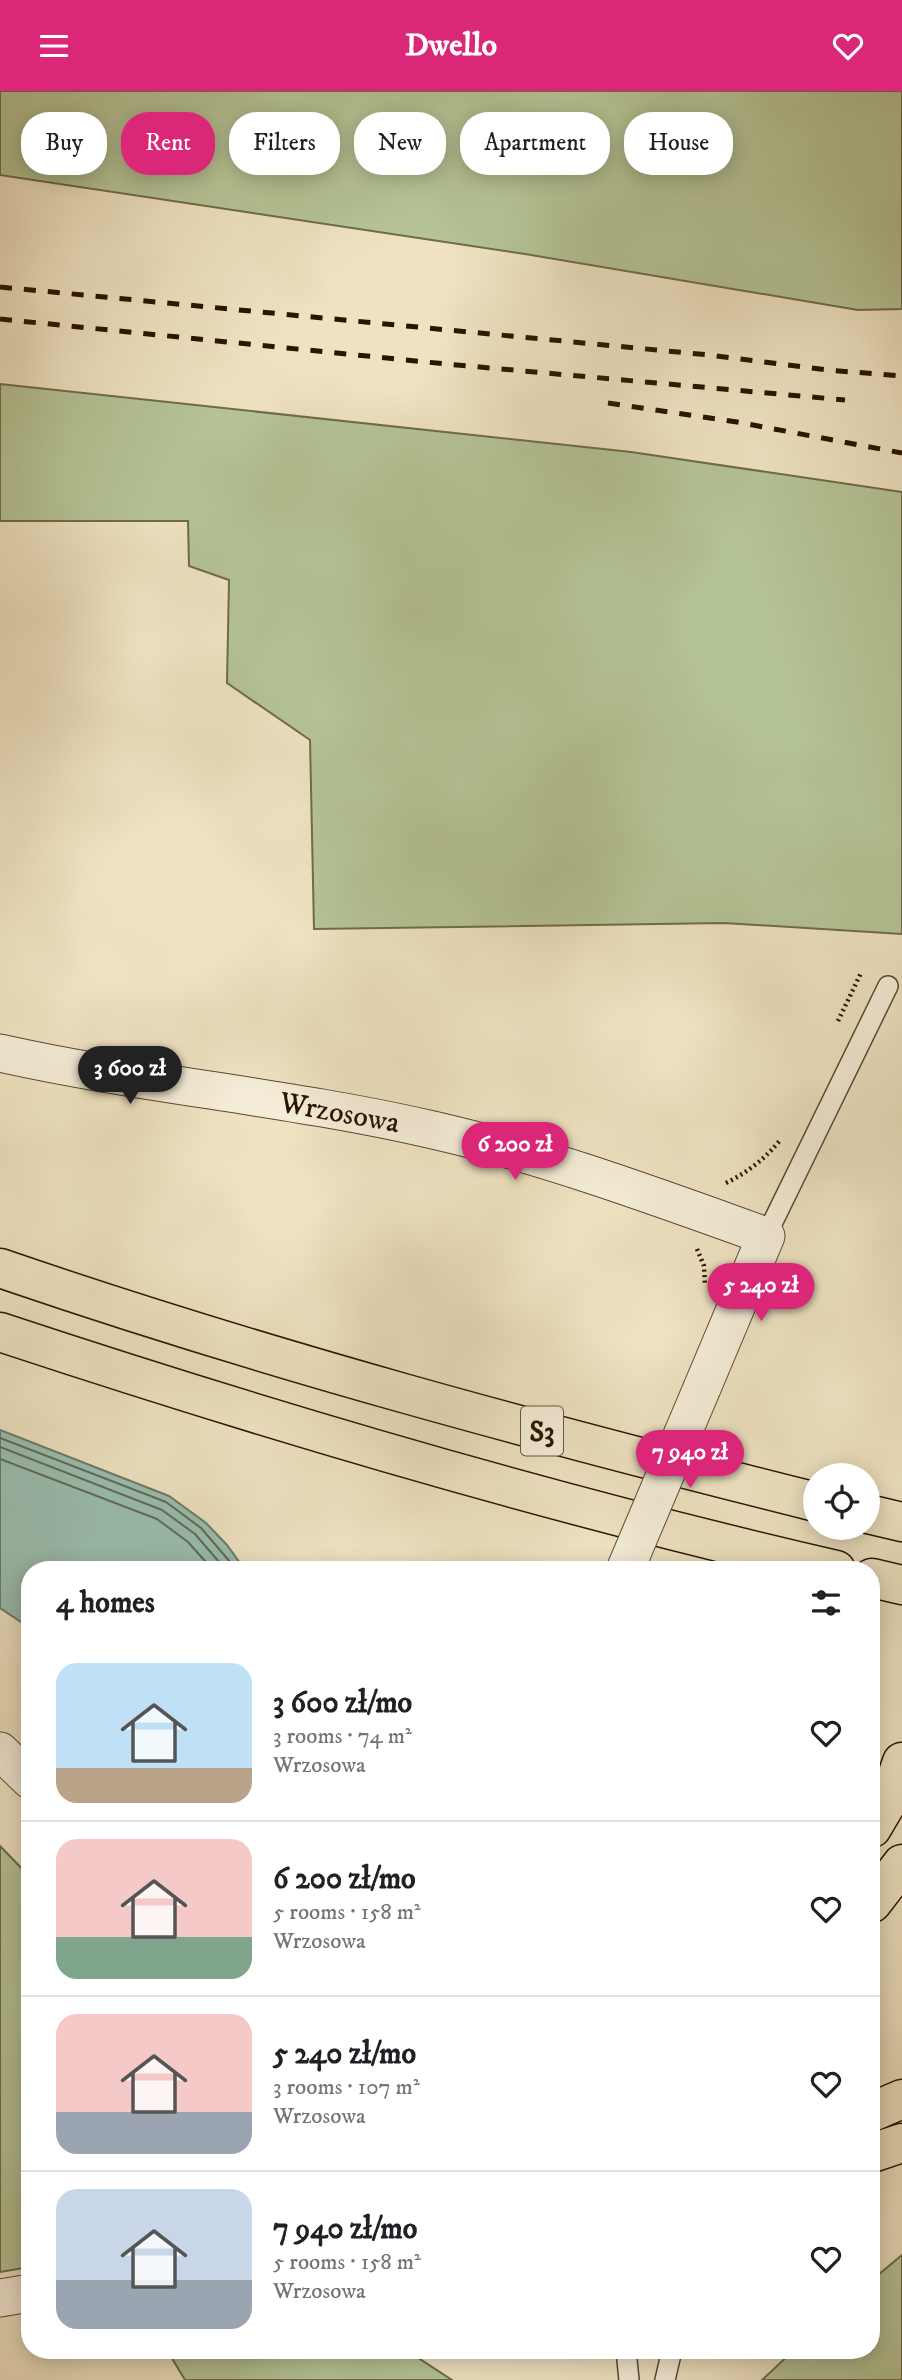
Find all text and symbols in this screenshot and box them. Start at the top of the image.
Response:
text: Dwello [405,26,497,66]
icon: menu [35,27,73,65]
icon: heart [829,27,867,65]
chip: Buy [21,112,107,175]
chip: Rent [121,112,215,175]
chip: Filters [229,112,340,175]
chip: New [354,112,446,175]
chip: Apartment [460,112,610,175]
chip: House [624,112,733,175]
pin: 3 600 zł [58,1047,202,1106]
text: 3 600 zł [94,1054,166,1083]
street label: Wrzosowa [276,1085,403,1142]
pin: 6 200 zł [443,1123,587,1182]
text: 6 200 zł [478,1130,552,1159]
pin: 5 240 zł [689,1263,833,1323]
text: 5 240 zł [723,1271,799,1300]
road number: S3 [521,1407,563,1455]
pin: 7 940 zł [618,1431,762,1490]
text: 7 940 zł [652,1438,728,1467]
map controls [803,1463,880,1540]
button: locate [803,1463,880,1540]
icon: filters [807,1584,845,1622]
text: 4 homes [56,1585,155,1622]
text: 3 600 zł/mo [273,1685,412,1722]
icon: home [112,1691,196,1775]
icon: heart [807,1714,845,1752]
text: 3 rooms · 74 m² [273,1722,412,1751]
text: Wrzosowa [273,1751,366,1780]
text: 6 200 zł/mo [273,1861,416,1898]
icon: home [112,1867,196,1951]
icon: heart [807,1890,845,1928]
text: 5 rooms · 158 m² [273,1898,421,1927]
text: Wrzosowa [273,1927,366,1956]
text: 5 240 zł/mo [273,2036,416,2073]
icon: home [112,2042,196,2126]
icon: heart [807,2065,845,2103]
text: 3 rooms · 107 m² [273,2073,420,2102]
text: Wrzosowa [273,2102,366,2131]
text: 7 940 zł/mo [273,2211,417,2248]
icon: home [112,2217,196,2301]
icon: heart [807,2240,845,2278]
text: 5 rooms · 158 m² [273,2248,421,2277]
text: Wrzosowa [273,2277,366,2306]

